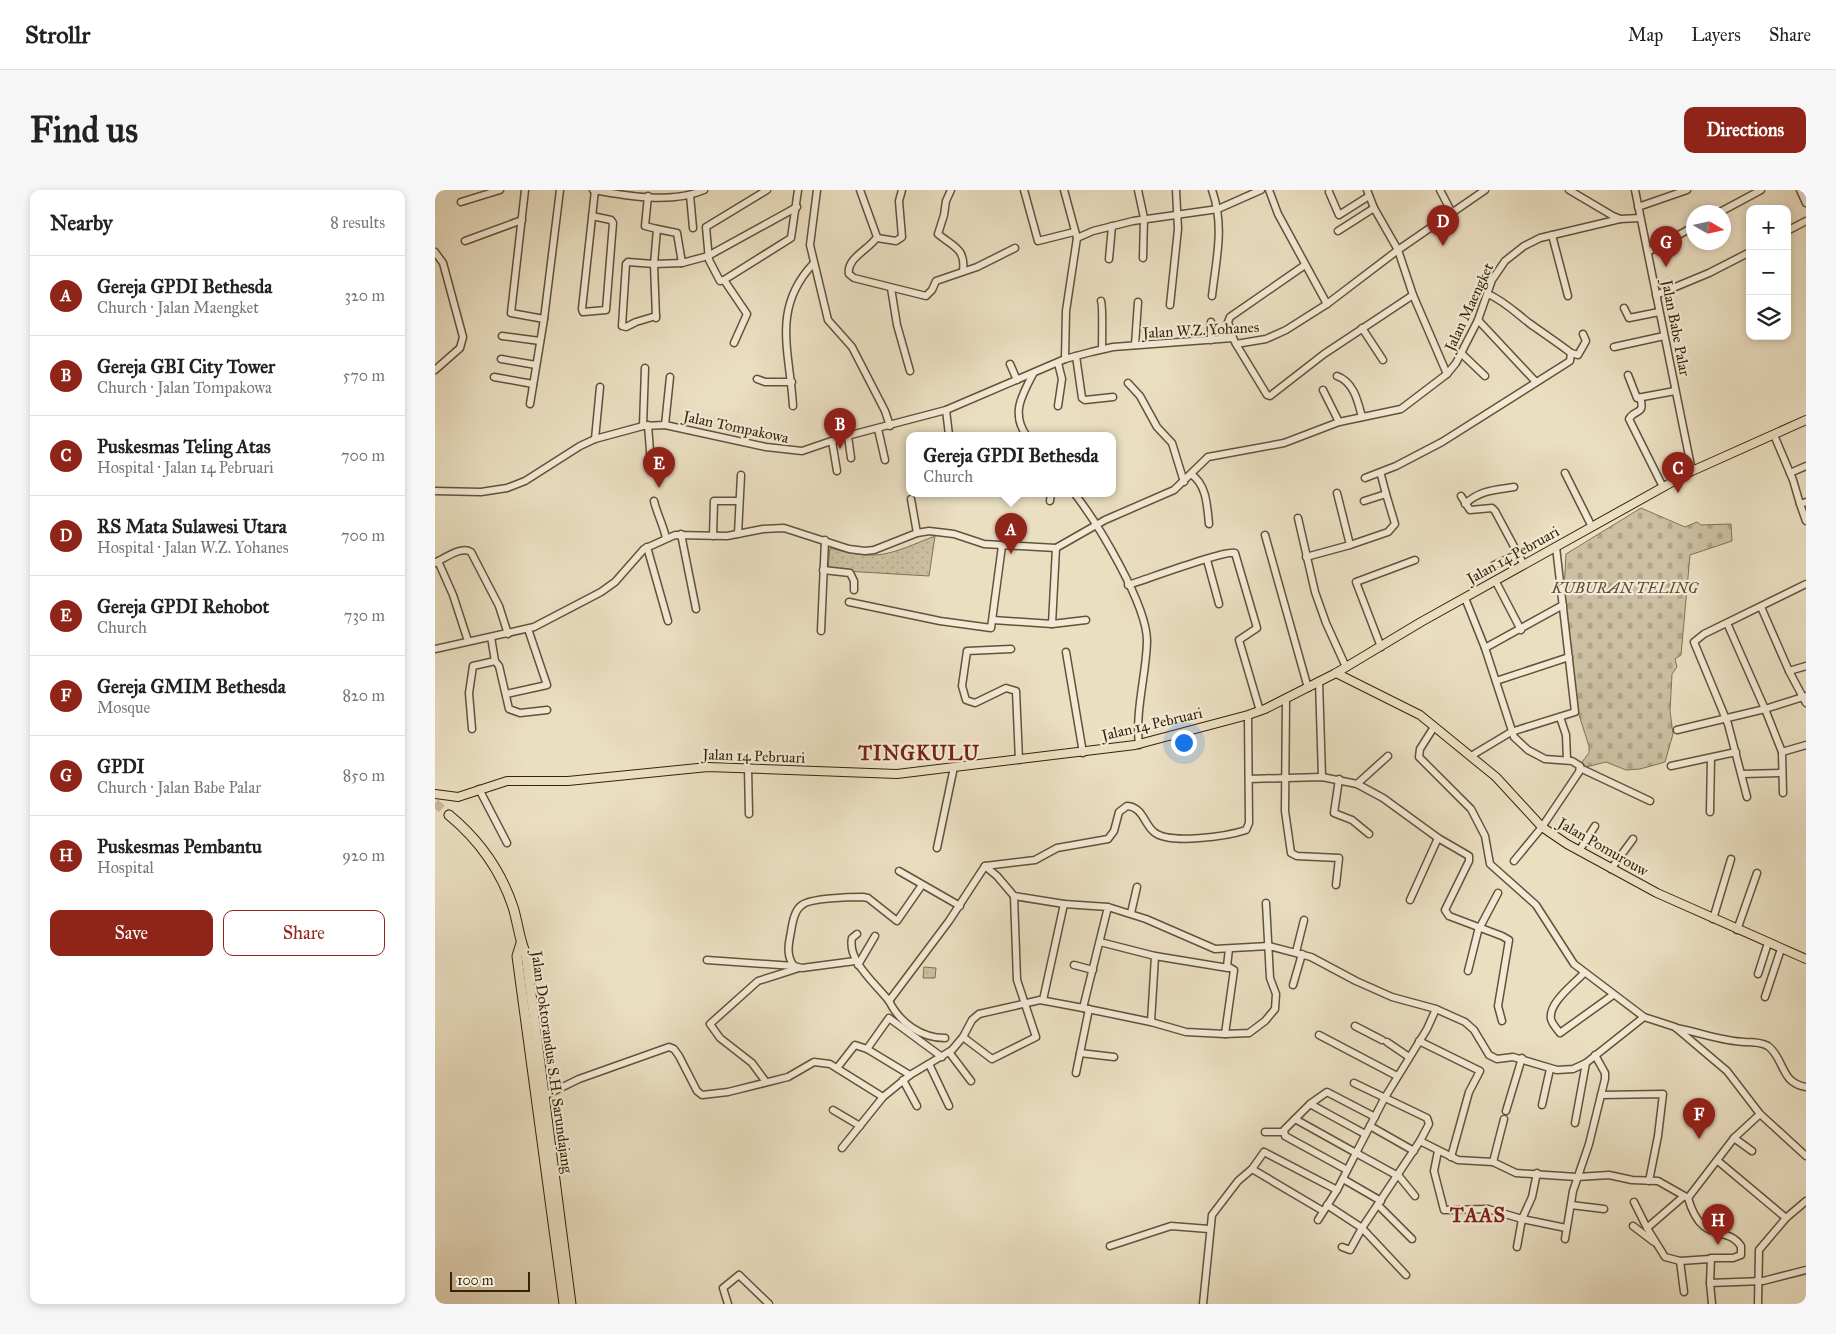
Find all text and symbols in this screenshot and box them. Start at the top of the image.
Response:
text: Strollr [25,20,90,50]
text: Map [1628,24,1663,46]
text: Layers [1691,24,1741,46]
text: Share [1769,24,1811,46]
button: Directions [1684,107,1806,153]
text: Find us [30,109,138,152]
pin: D [1427,205,1459,246]
north arrow [1686,205,1731,250]
map controls [1746,205,1791,340]
button: + [1746,205,1791,250]
text: Nearby [50,210,113,236]
text: 8 results [330,213,385,232]
pin: G [1650,226,1682,267]
button: − [1746,250,1791,295]
street label: Jalan Maengket [1440,259,1498,356]
text: Gereja GPDI Bethesda [97,275,272,298]
street label: Jalan Babe Palar [1657,276,1694,378]
text: A [61,286,71,305]
text: 320 m [345,286,385,305]
button: layers [1746,295,1791,340]
text: Church · Jalan Maengket [97,298,259,317]
street label: Jalan W.Z. Yohanes [1140,318,1260,343]
text: Gereja GBI City Tower [97,355,275,378]
text: B [61,366,71,385]
text: 570 m [343,366,385,385]
text: Church · Jalan Tompakowa [97,378,272,397]
street label: Jalan Tompakowa [679,407,791,448]
pin: B [824,408,856,449]
popup [906,432,1116,497]
text: Puskesmas Teling Atas [97,435,271,458]
text: Gereja GPDI Bethesda [923,444,1099,467]
text: C [61,446,71,465]
text: 700 m [341,446,385,465]
pin: E [643,447,675,488]
pin: C [1662,452,1694,493]
text: Hospital · Jalan 14 Pebruari [97,458,274,477]
text: Church [923,467,973,486]
pin: A [995,513,1027,554]
text: RS Mata Sulawesi Utara [97,515,287,538]
street label: Jalan 14 Pebruari [1462,522,1563,590]
text: D [60,526,72,545]
text: 700 m [341,526,385,545]
text: Hospital · Jalan W.Z. Yohanes [97,538,289,557]
park label: KUBURAN TELING [1551,579,1700,597]
text: Gereja GPDI Rehobot [97,595,269,618]
text: E [60,606,72,625]
text: 730 m [344,606,385,625]
text: Church [97,618,147,637]
text: Gereja GMIM Bethesda [97,675,286,698]
text: F [61,686,71,705]
text: 820 m [342,686,385,705]
text: Mosque [97,698,150,717]
street label: Jalan 14 Pebruari [1098,704,1204,746]
your location [1171,730,1197,756]
district label: TINGKULU [857,741,980,765]
street label: Jalan 14 Pebruari [700,745,806,768]
text: GPDI [97,755,145,778]
text: G [60,766,72,785]
text: 850 m [343,766,385,785]
text: Church · Jalan Babe Palar [97,778,261,797]
street label: Jalan Pomurouw [1552,813,1651,881]
text: Puskesmas Pembantu [97,835,262,858]
text: H [59,846,73,865]
text: 920 m [342,846,385,865]
text: Hospital [97,858,154,877]
button: Save [50,910,213,956]
button: Share [223,910,385,956]
street label: Jalan Doktorandus S.H. Sarundajang [526,948,577,1175]
pin: F [1683,1098,1715,1139]
district label: TAAS [1449,1203,1506,1227]
pin: H [1702,1204,1734,1245]
scale bar [450,1269,530,1292]
text: 100 m [457,1272,494,1289]

